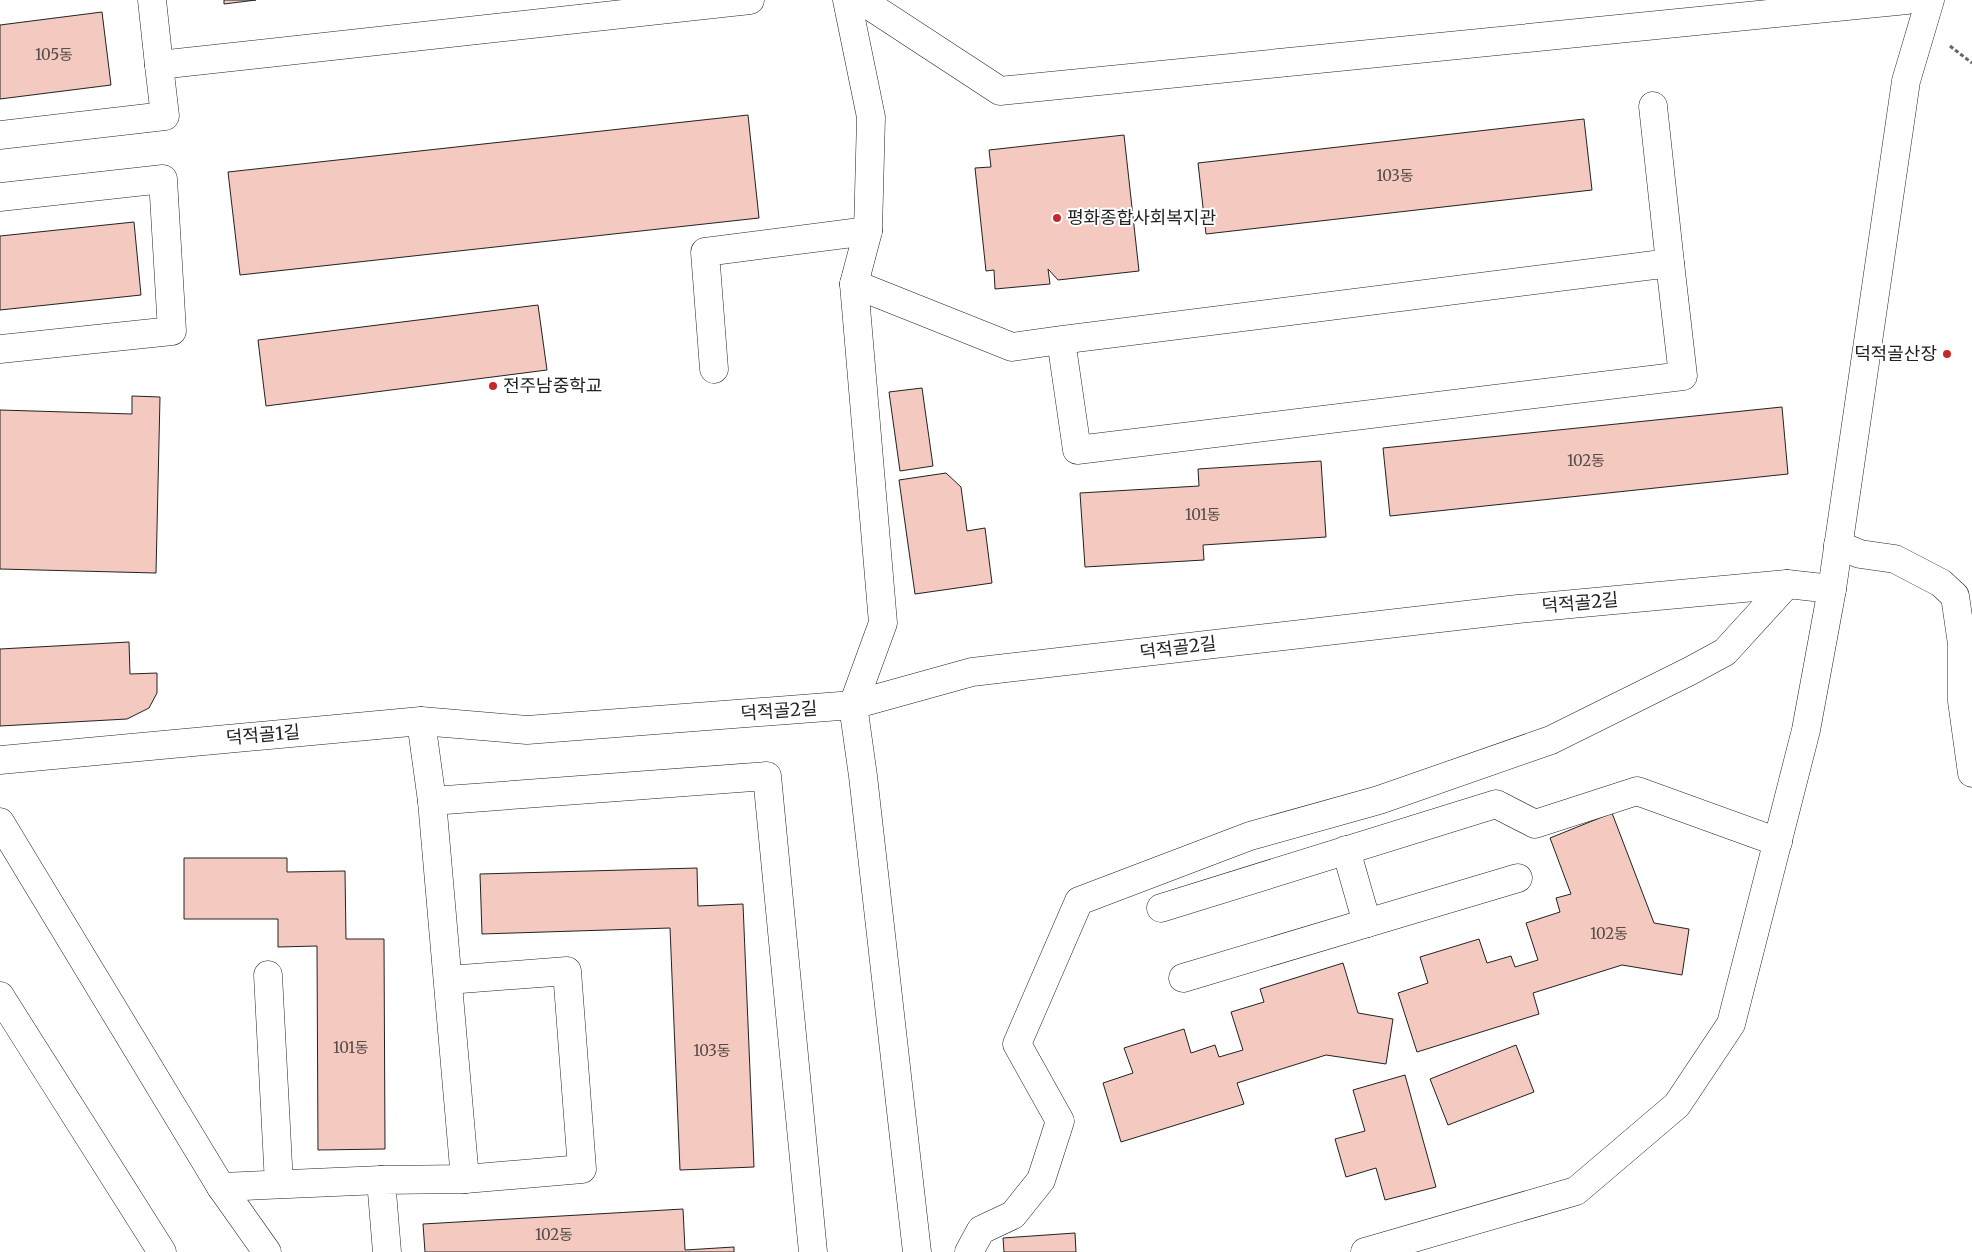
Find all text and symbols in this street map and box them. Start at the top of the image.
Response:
house number: 105동 [35,45,73,64]
house number: 103동 [1376,166,1414,185]
place label: 평화종합사회복지관 [1067,206,1216,229]
marker: 평화종합사회복지관 [1051,212,1063,224]
place label: 덕적골산장 [1854,342,1937,365]
marker: 덕적골산장 [1941,348,1953,360]
place label: 전주남중학교 [503,374,602,397]
marker: 전주남중학교 [487,380,499,392]
house number: 102동 [1567,451,1605,470]
house number: 101동 [1185,505,1221,524]
street label: 덕적골2길 [1541,588,1619,617]
street label: 덕적골2길 [1138,631,1218,664]
street label: 덕적골2길 [740,696,818,725]
street label: 덕적골1길 [225,720,301,749]
house number: 102동 [1590,924,1628,943]
house number: 101동 [333,1038,369,1057]
house number: 103동 [693,1041,731,1060]
house number: 102동 [535,1225,573,1244]

